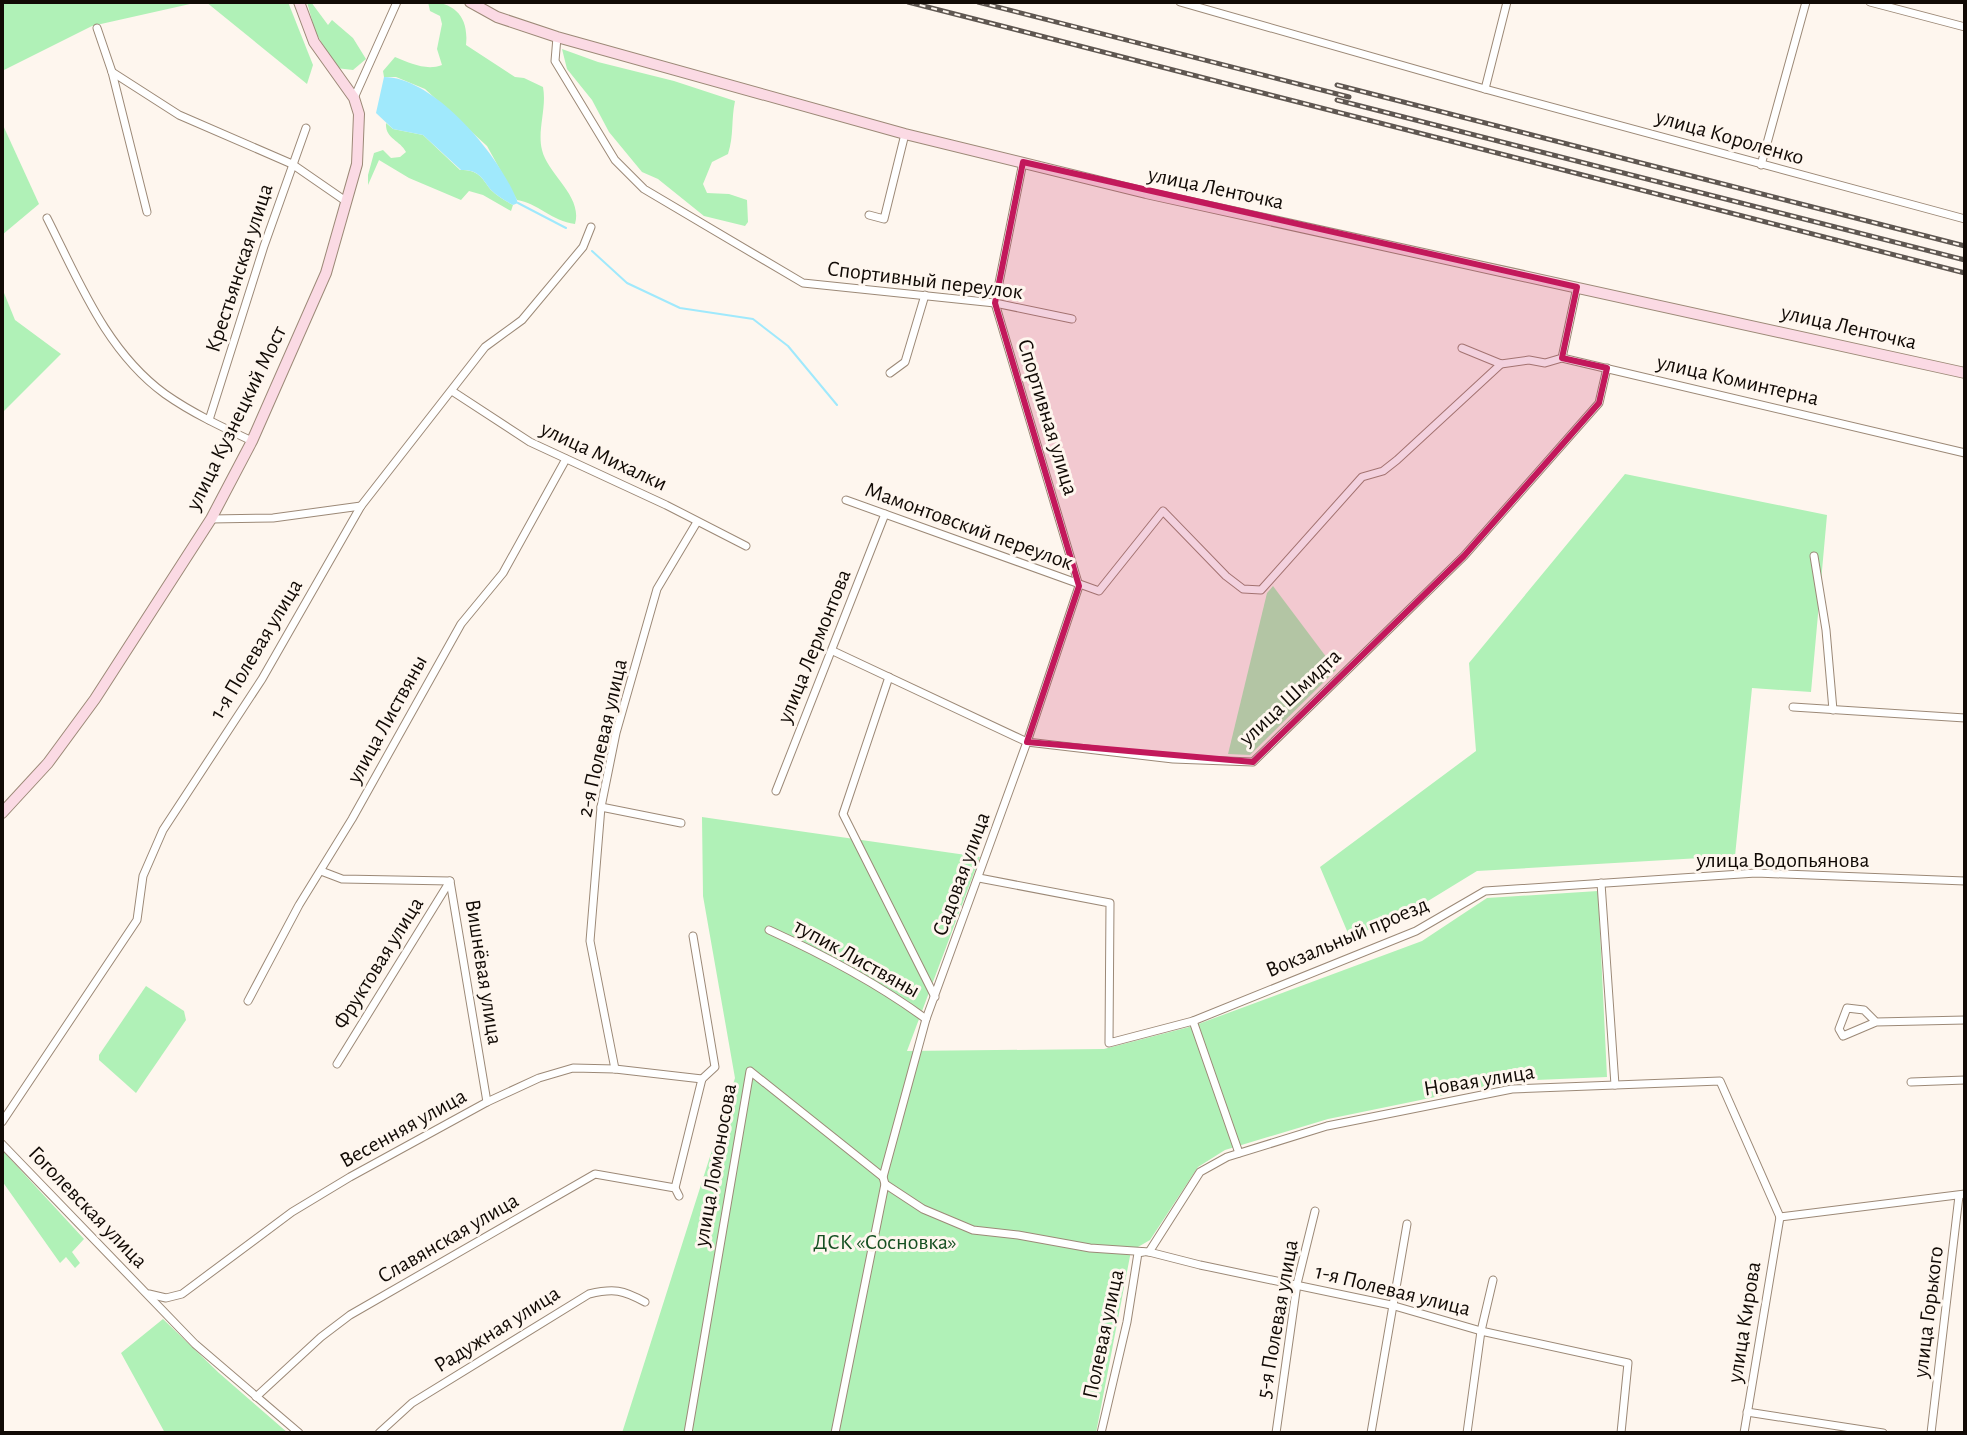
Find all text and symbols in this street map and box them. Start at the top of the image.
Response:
street label: улица Короленко [1653,105,1807,169]
street label: улица Ленточка [1145,163,1286,213]
street label: Крестьянская улица [201,181,277,355]
street label: Спортивный переулок [826,257,1024,303]
street label: улица Ленточка [1778,301,1919,353]
street label: улица Кузнецкий Мост [181,322,291,514]
street label: Спортивная улица [1014,336,1082,498]
street label: улица Коминтерна [1654,350,1821,409]
street label: улица Михалки [537,417,671,495]
street label: Мамонтовский переулок [862,478,1076,574]
street label: улица Лермонтова [773,566,855,727]
street label: 1-я Полевая улица [206,575,306,723]
street label: улица Шмидта [1234,645,1345,750]
street label: улица Листвяны [342,651,431,788]
street label: 2-я Полевая улица [573,657,631,819]
street label: Садовая улица [928,809,994,939]
street label: улица Водопьянова [1695,849,1870,871]
street label: Фруктовая улица [329,893,427,1033]
street label: Вокзальный проезд [1263,893,1431,981]
street label: Вишнёвая улица [462,898,506,1046]
street label: тупик Листвяны [789,914,924,1002]
street label: Новая улица [1422,1060,1536,1100]
street label: улица Ломоносова [690,1082,740,1249]
street label: Весенняя улица [336,1084,470,1172]
street label: Гоголевская улица [24,1142,152,1272]
street label: Славянская улица [374,1189,522,1287]
park label: ДСК «Сосновка» [813,1231,957,1253]
street label: 5-я Полевая улица [1252,1238,1302,1400]
street label: улица Горького [1909,1245,1947,1380]
street label: 1-я Полевая улица [1313,1260,1473,1320]
street label: улица Кирова [1723,1260,1764,1385]
street label: Полевая улица [1079,1268,1127,1400]
street label: Радужная улица [430,1282,564,1376]

